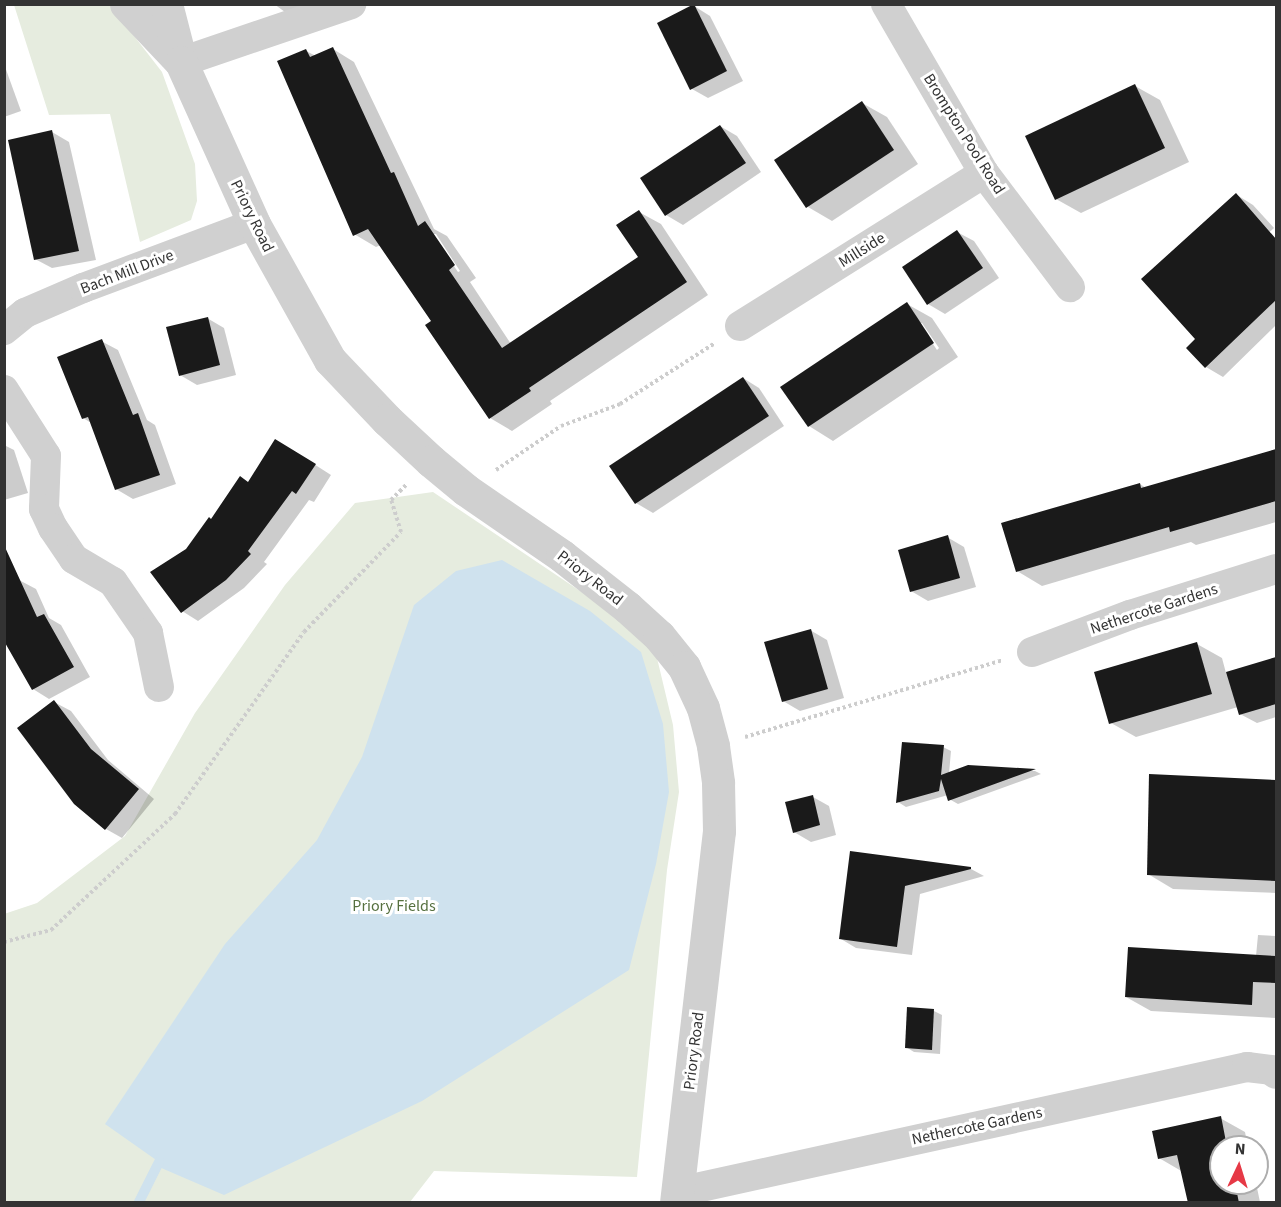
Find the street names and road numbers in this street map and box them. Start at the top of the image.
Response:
street label: Brompton Pool Road [919,70,1009,198]
street label: Priory Road [226,177,278,255]
street label: Millside [835,228,889,272]
street label: Bach Mill Drive [78,245,176,299]
street label: Priory Road [553,546,627,610]
street label: Nethercote Gardens [1088,579,1220,639]
street label: Priory Road [680,1011,708,1091]
street label: Nethercote Gardens [910,1103,1044,1149]

